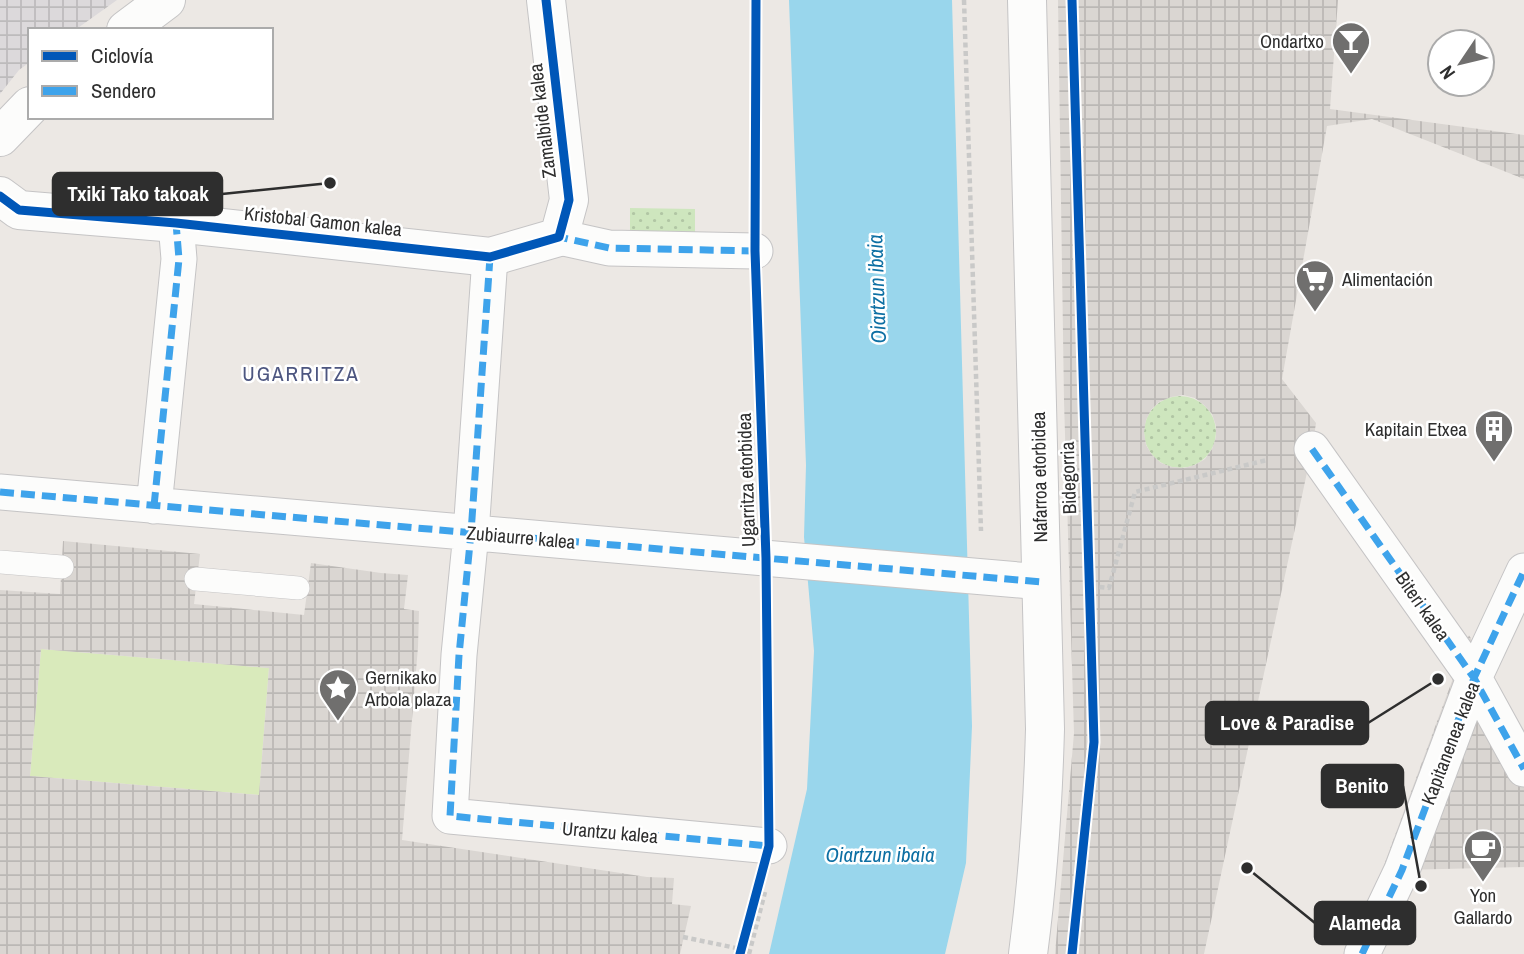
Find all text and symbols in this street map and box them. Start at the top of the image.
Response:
bar icon: Ondartxo [1330,20,1372,75]
legend [28,28,273,119]
place label: Ondartxo [1260,28,1324,54]
north arrow [1426,28,1496,98]
text: Ciclovía [91,41,154,70]
text: N [1433,61,1461,85]
street label: Zamalbide kalea [522,62,562,180]
text: Sendero [91,76,156,105]
callout: Txiki Tako takoak [53,173,222,215]
text: Txiki Tako takoak [67,179,209,208]
street label: Kristobal Gamon kalea [243,200,403,242]
water label: Oiartzun ibaia [860,234,893,344]
supermarket icon: Alimentación [1294,258,1336,313]
place label: Alimentación [1341,266,1433,292]
district label: UGARRITZA [242,359,360,388]
building icon: Kapitain Etxea [1473,408,1515,463]
street label: Nafarroa etorbidea [1025,411,1053,543]
street label: Ugarritza etorbidea [731,412,761,548]
place label: Kapitain Etxea [1365,416,1467,442]
street label: Bidegorria [1054,441,1082,515]
street label: Zubiaurre kalea [466,519,577,555]
street label: Biteri kalea [1390,566,1456,646]
place label: Gernikako Arbola plaza [364,664,452,712]
place icon: Gernikako Arbola plaza [317,667,359,722]
street label: Kapitanenea kalea [1415,677,1486,808]
callout: Love & Paradise [1206,702,1368,744]
text: Love & Paradise [1220,708,1354,737]
callout: Benito [1322,765,1403,807]
text: Benito [1335,771,1389,800]
street label: Urantzu kalea [561,815,659,849]
cafe icon: Yon Gallardo [1462,828,1504,883]
water label: Oiartzun ibaia [825,840,935,869]
place label: Yon Gallardo [1454,882,1512,930]
callout: Alameda [1315,902,1415,944]
text: Alameda [1329,908,1401,937]

